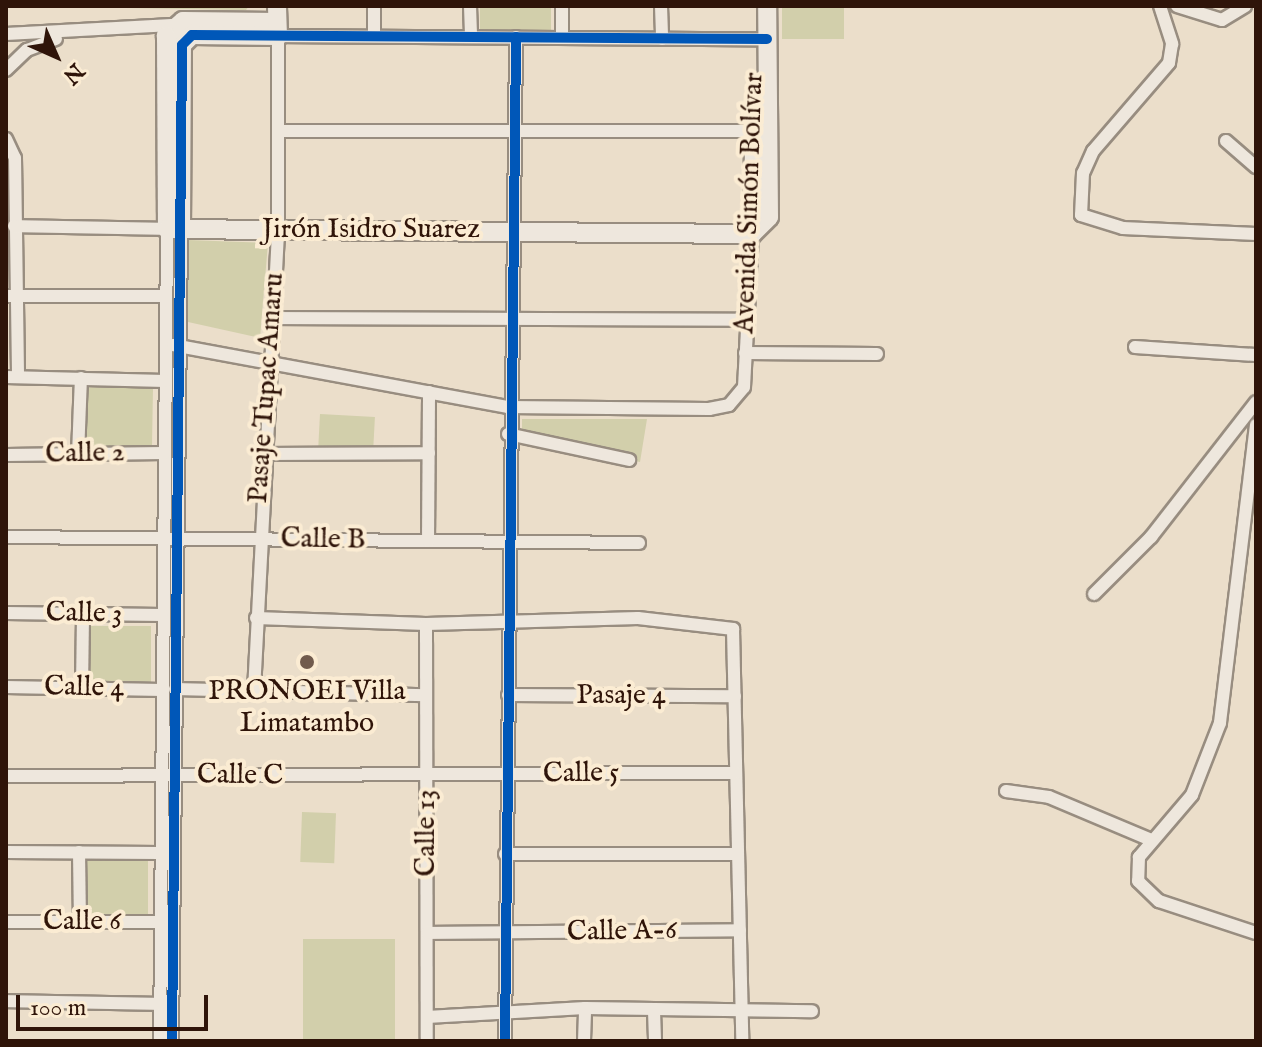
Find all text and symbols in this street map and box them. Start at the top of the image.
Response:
north arrow [16,16,96,96]
text: N [56,56,90,90]
street label: Avenida Simón Bolívar [729,72,771,334]
street label: Jirón Isidro Suarez [262,213,480,247]
street label: Pasaje Tupac Amaru [242,272,292,504]
street label: Calle 2 [45,437,125,471]
street label: Calle B [280,522,366,558]
street label: Calle 3 [45,597,123,631]
marker: PRONOEI Villa Limatambo [298,653,316,671]
street label: Calle 4 [44,671,124,705]
place label: PRONOEI Villa Limatambo [208,675,406,741]
street label: Pasaje 4 [576,679,666,713]
street label: Calle 5 [542,757,620,791]
street label: Calle C [197,758,283,794]
street label: Calle 13 [410,789,444,877]
street label: Calle 6 [43,905,121,939]
street label: Calle A-6 [567,914,677,950]
scale bar [20,979,212,1029]
text: 100 m [30,993,86,1024]

